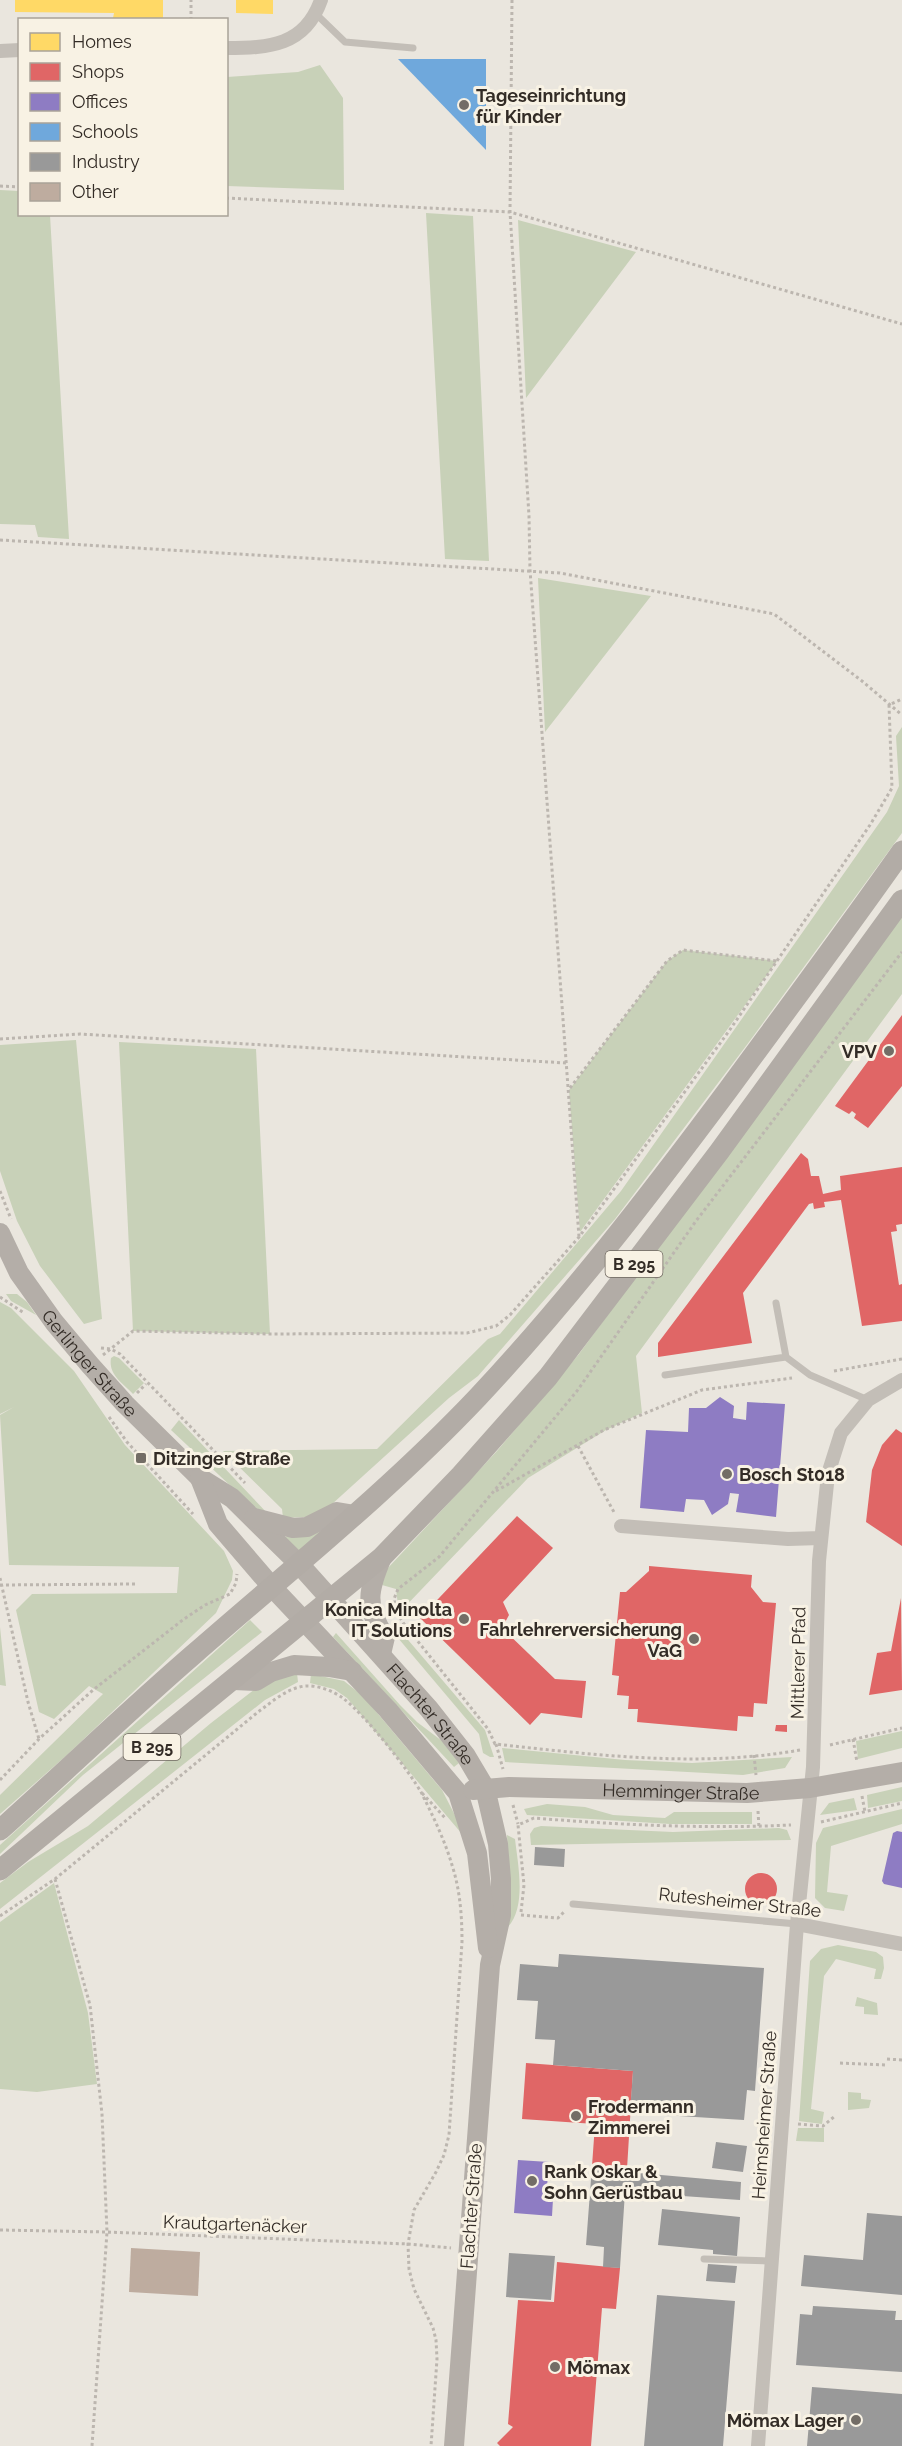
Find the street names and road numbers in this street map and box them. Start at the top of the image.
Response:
road number: B 295 [606,1251,662,1277]
street label: Gerlinger Straße [38,1305,142,1421]
street label: Mittlerer Pfad [787,1607,809,1719]
street label: Flachter Straße [383,1659,479,1769]
road number: B 295 [124,1734,180,1760]
street label: Hemminger Straße [602,1779,760,1804]
street label: Rutesheimer Straße [658,1883,823,1921]
street label: Heimsheimer Straße [748,2030,780,2200]
street label: Flachter Straße [456,2142,486,2270]
street label: Krautgartenäcker [163,2211,308,2237]

